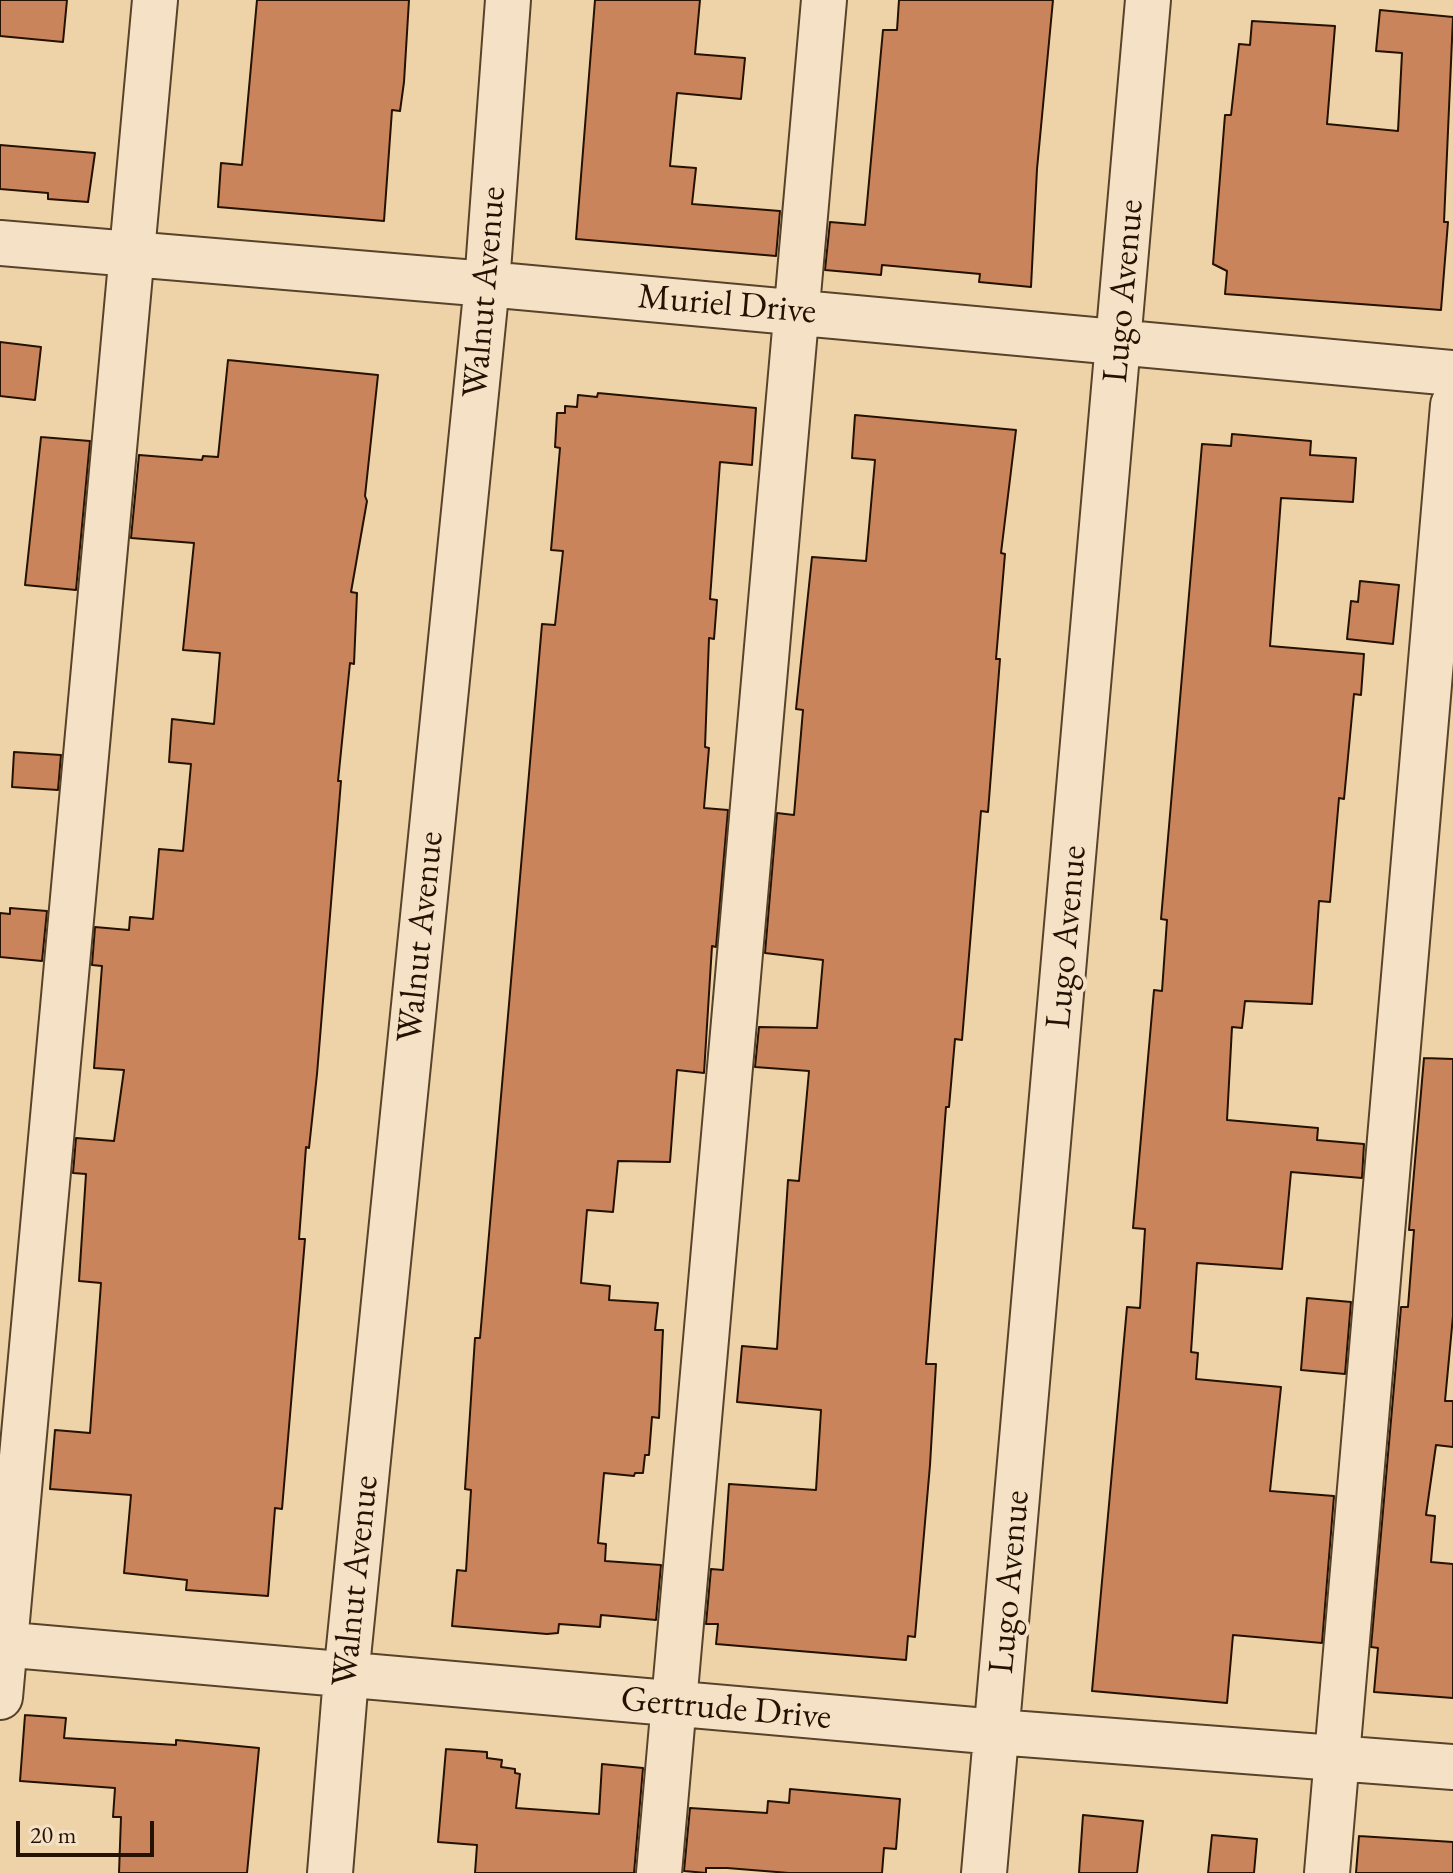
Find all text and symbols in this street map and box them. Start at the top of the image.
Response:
street label: Walnut Avenue [454,184,516,400]
street label: Lugo Avenue [1094,197,1154,385]
street label: Muriel Drive [636,276,818,334]
street label: Walnut Avenue [388,829,454,1045]
street label: Lugo Avenue [1037,843,1097,1031]
street label: Walnut Avenue [323,1473,389,1689]
street label: Lugo Avenue [980,1488,1040,1676]
street label: Gertrude Drive [619,1678,833,1740]
scale bar [20,1805,158,1855]
text: 20 m [30,1819,77,1850]

